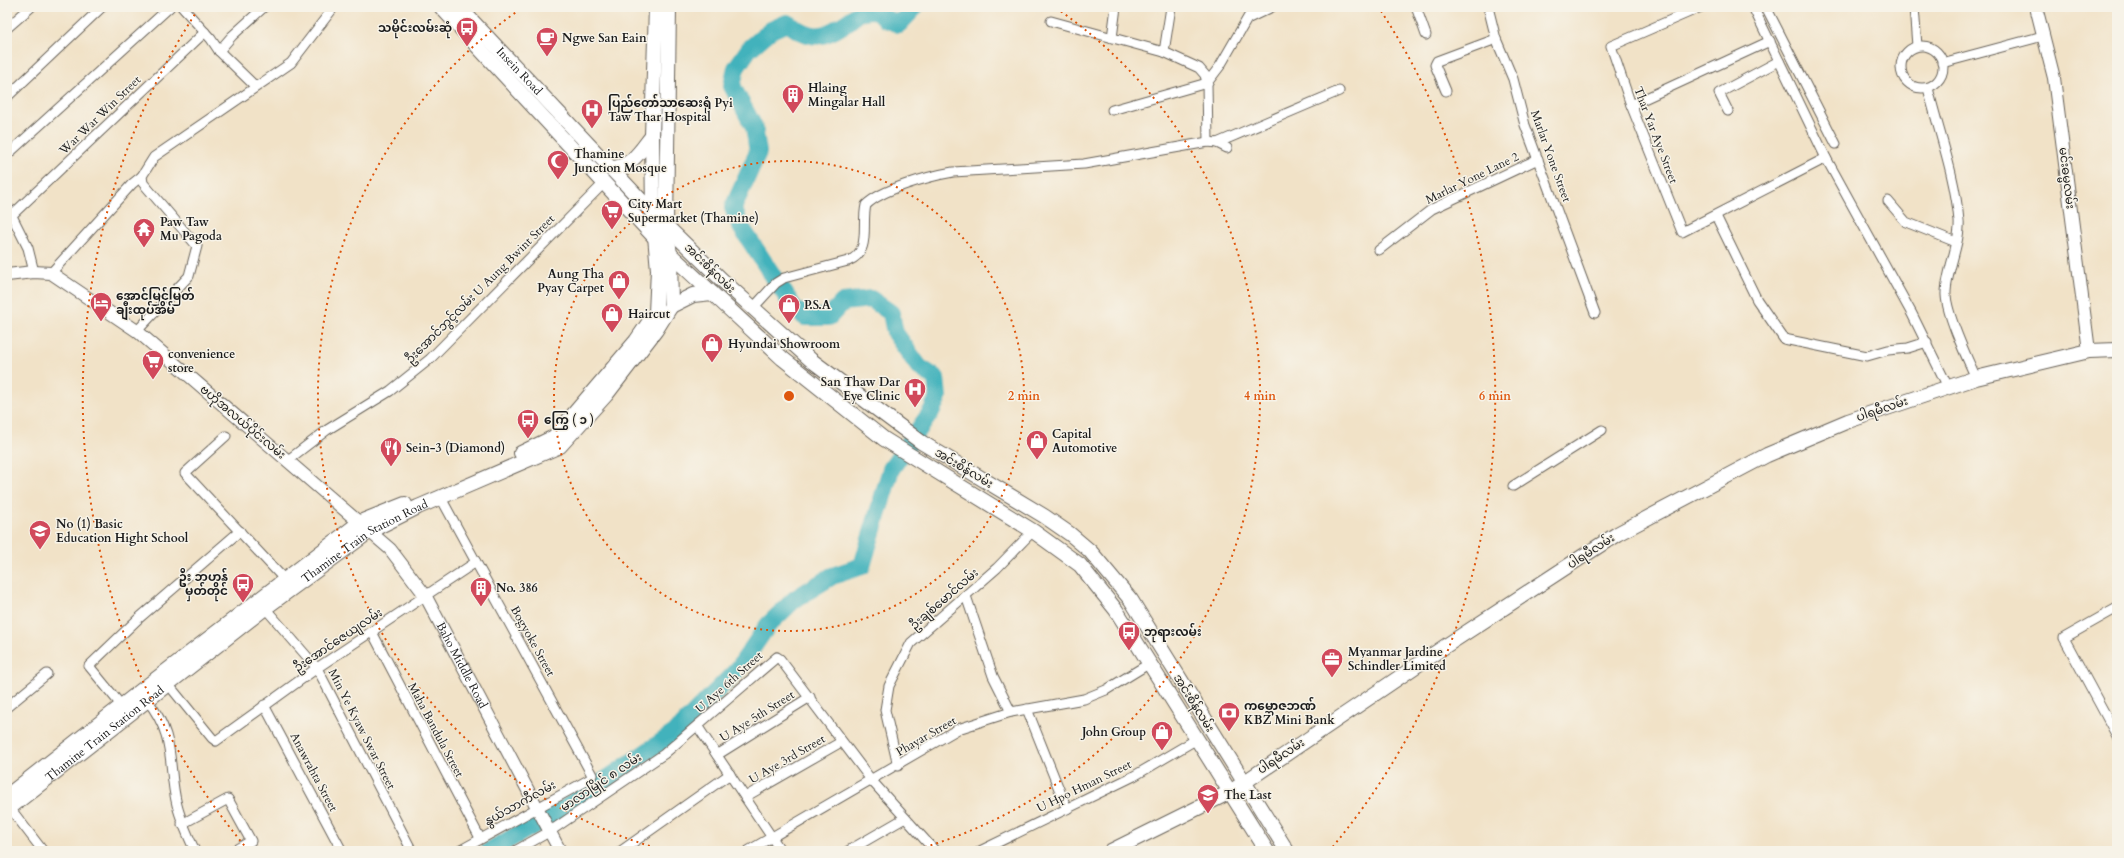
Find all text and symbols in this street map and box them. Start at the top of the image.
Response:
bus stop icon: သမိုင်းလမ်းဆုံ [454,15,480,48]
place label: သမိုင်းလမ်းဆုံ [378,18,452,39]
cafe icon: Ngwe San Eain [534,25,560,58]
place label: Ngwe San Eain [562,30,647,46]
street label: Insein Road [493,44,546,99]
street label: War War Win Street [55,72,144,159]
place label: Hlaing Mingalar Hall [808,80,886,110]
building icon: Hlaing Mingalar Hall [780,82,806,115]
street label: Thar Yar Aye Street [1630,84,1682,186]
place label: ပြည်တော်သာဆေးရုံ Pyi Taw Thar Hospital [608,93,733,125]
hospital icon: ပြည်တော်သာဆေးရုံ Pyi Taw Thar Hospital [579,97,605,130]
street label: Marlar Yone Street [1527,108,1575,204]
place label: Thamine Junction Mosque [572,146,667,176]
street label: မင်းဓမ္မလမ်း [2053,146,2080,210]
mosque icon: Thamine Junction Mosque [545,148,571,181]
street label: Marlar Yone Lane 2 [1423,149,1521,207]
place label: City Mart Supermarket (Thamine) [628,196,759,226]
supermarket icon: City Mart Supermarket (Thamine) [599,198,625,231]
street label: ဦးအောင်ဘွင့်လမ်း U Aung Bwint Street [401,210,560,368]
place label: Paw Taw Mu Pagoda [160,214,222,244]
temple icon: Paw Taw Mu Pagoda [131,216,157,249]
street label: အင်းစိန်လမ်း [680,239,740,298]
place label: Aung Tha Pyay Carpet [537,266,605,296]
shop icon: Aung Tha Pyay Carpet [606,268,632,301]
place label: အောင်မြင့်မြတ် ချီးထုပ်အိမ် [116,286,195,321]
hotel icon: အောင်မြင့်မြတ် ချီးထုပ်အိမ် [88,290,114,323]
shop icon: P.S.A [776,292,802,325]
place label: P.S.A [804,297,831,313]
shop icon: Haircut [599,301,625,334]
place label: Haircut [628,306,671,322]
shop icon: Hyundai Showroom [699,331,725,364]
place label: Hyundai Showroom [728,336,841,352]
place label: convenience store [168,346,235,376]
supermarket icon: convenience store [140,348,166,381]
place label: San Thaw Dar Eye Clinic [821,374,900,404]
hospital icon: San Thaw Dar Eye Clinic [902,376,928,409]
street label: ဗဟိုအလယ်ပိုင်းလမ်း [195,381,290,464]
text: 2 min [1008,388,1040,404]
text: 4 min [1244,388,1276,404]
text: 6 min [1479,388,1511,404]
centre of rings [782,389,796,403]
street label: ပါရမီလမ်း [1854,392,1911,427]
bus stop icon: ကြွေ ( ၁ ) [515,407,541,440]
place label: ကြွေ ( ၁ ) [544,411,594,430]
place label: Capital Automotive [1052,426,1117,456]
shop icon: Capital Automotive [1024,428,1050,461]
restaurant icon: Sein-3 (Diamond) [378,435,404,468]
place label: Sein-3 (Diamond) [406,440,505,456]
street label: အင်းစိန်လမ်း [931,443,997,493]
street label: Thamine Train Station Road [298,496,431,587]
place label: No (1) Basic Education Hight School [56,516,189,546]
school or university icon: No (1) Basic Education Hight School [27,518,53,551]
street label: ပါရမီလမ်း [1564,529,1619,574]
street label: ဦးချစ်မောင်လမ်း [906,564,983,635]
place label: ဦး ဘဟန် မှတ်တိုင် [179,567,228,602]
bus stop icon: ဦး ဘဟန် မှတ်တိုင် [230,571,256,604]
building icon: No. 386 [468,575,494,608]
place label: No. 386 [496,580,538,596]
street label: Bogyoke Street [507,603,559,679]
street label: ဦးအောင်ဇေယျလမ်း [290,604,387,677]
street label: Baho Middle Road [433,619,492,712]
bus stop icon: ဘုရားလမ်း [1116,619,1142,652]
place label: ဘုရားလမ်း [1144,622,1201,643]
place label: Myanmar Jardine Schindler Limited [1348,644,1446,674]
office icon: Myanmar Jardine Schindler Limited [1319,646,1345,679]
street label: U Aye 6th Street [692,647,766,716]
street label: Min Ye Kyaw Swar Street [325,666,399,792]
street label: အင်းစိန်လမ်း [1168,670,1219,736]
street label: Maha Bandula Street [404,680,468,780]
street label: Thamine Train Station Road [42,682,168,785]
street label: U Aye 5th Street [717,687,798,745]
place label: ကမ္ဘောဇဘဏ် KBZ Mini Bank [1244,696,1335,728]
bank icon: ကမ္ဘောဇဘဏ် KBZ Mini Bank [1216,700,1242,733]
street label: Phayar Street [893,712,959,760]
shop icon: John Group [1149,719,1175,752]
place label: John Group [1080,724,1146,740]
street label: Anawrahta Street [286,730,342,815]
street label: U Aye 3rd Street [746,731,828,787]
street label: ပါရမီလမ်း [1254,734,1309,779]
street label: မာလာမြိုင် ၈ လမ်း [557,748,646,817]
street label: U Hpo Hman Street [1034,756,1134,816]
street label: နွယ်သာကီလမ်း [481,776,560,831]
school or university icon: The Last [1195,782,1221,815]
place label: The Last [1224,787,1272,803]

